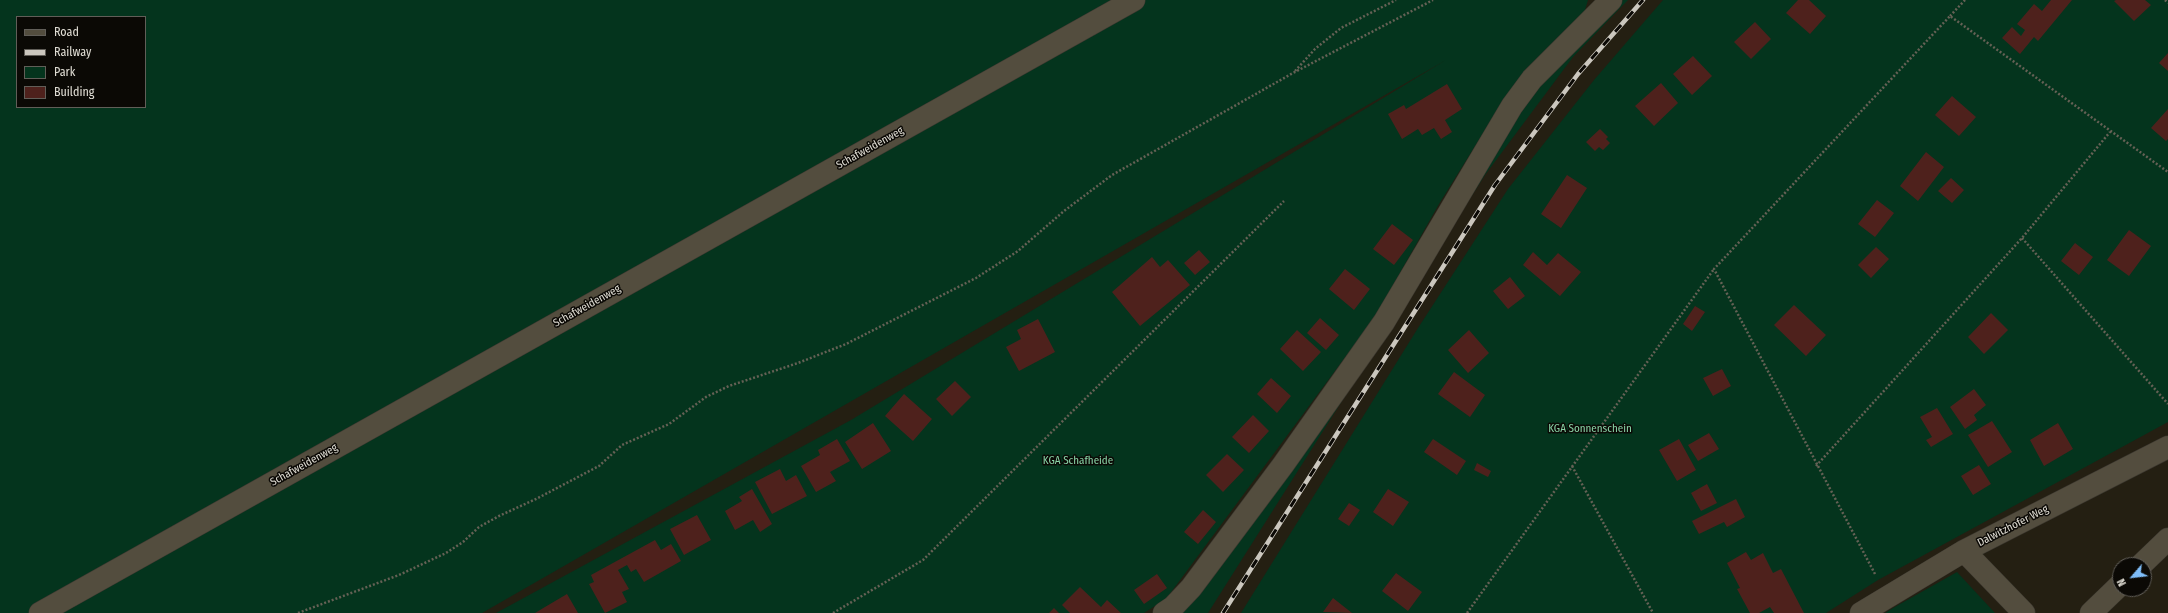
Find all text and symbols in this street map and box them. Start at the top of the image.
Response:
legend [16,16,146,108]
text: Road [54,25,79,39]
text: Railway [54,45,91,59]
text: Park [54,65,75,79]
text: Building [54,85,94,99]
street label: Schafweidenweg [834,124,906,172]
street label: Schafweidenweg [551,282,623,330]
park label: KGA Sonnenschein [1548,422,1632,436]
street label: Schafweidenweg [268,441,340,489]
park label: KGA Schafheide [1043,454,1113,468]
street label: Dalwitzhofer Weg [1975,502,2051,550]
north arrow [2112,557,2152,597]
text: N [2115,576,2129,588]

